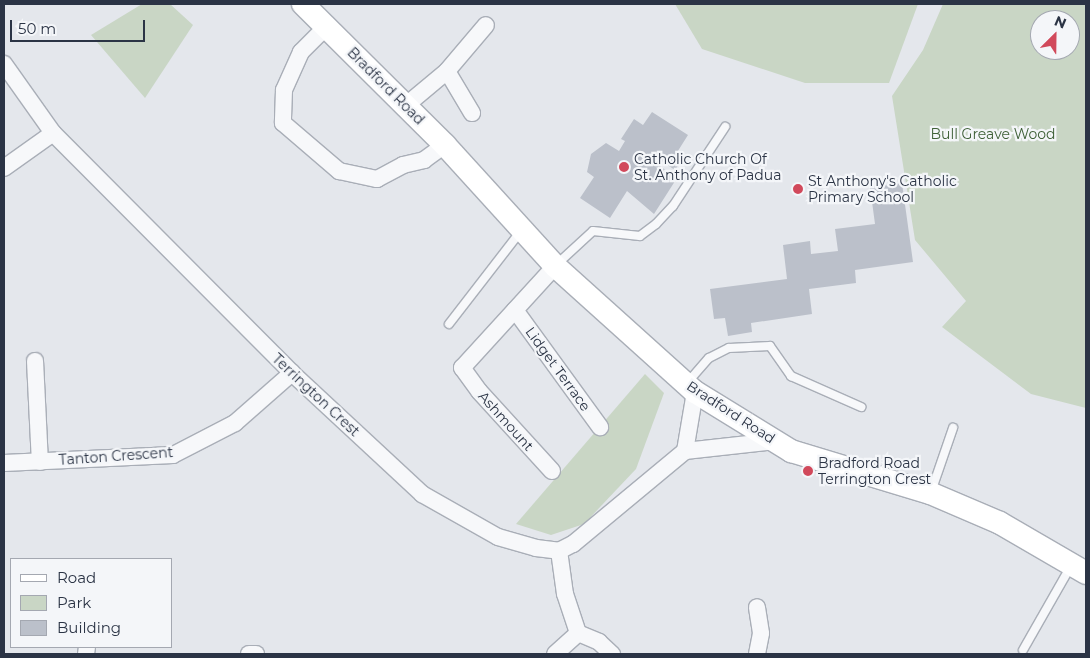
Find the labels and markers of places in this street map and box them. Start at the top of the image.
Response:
place label: Catholic Church Of St. Anthony of Padua [634,151,781,184]
marker: Catholic Church Of St. Anthony of Padua [618,161,630,173]
place label: St Anthony's Catholic Primary School [808,173,957,206]
marker: St Anthony's Catholic Primary School [792,183,804,195]
place label: Bradford Road Terrington Crest [818,455,931,488]
marker: Bradford Road Terrington Crest [802,465,814,477]

